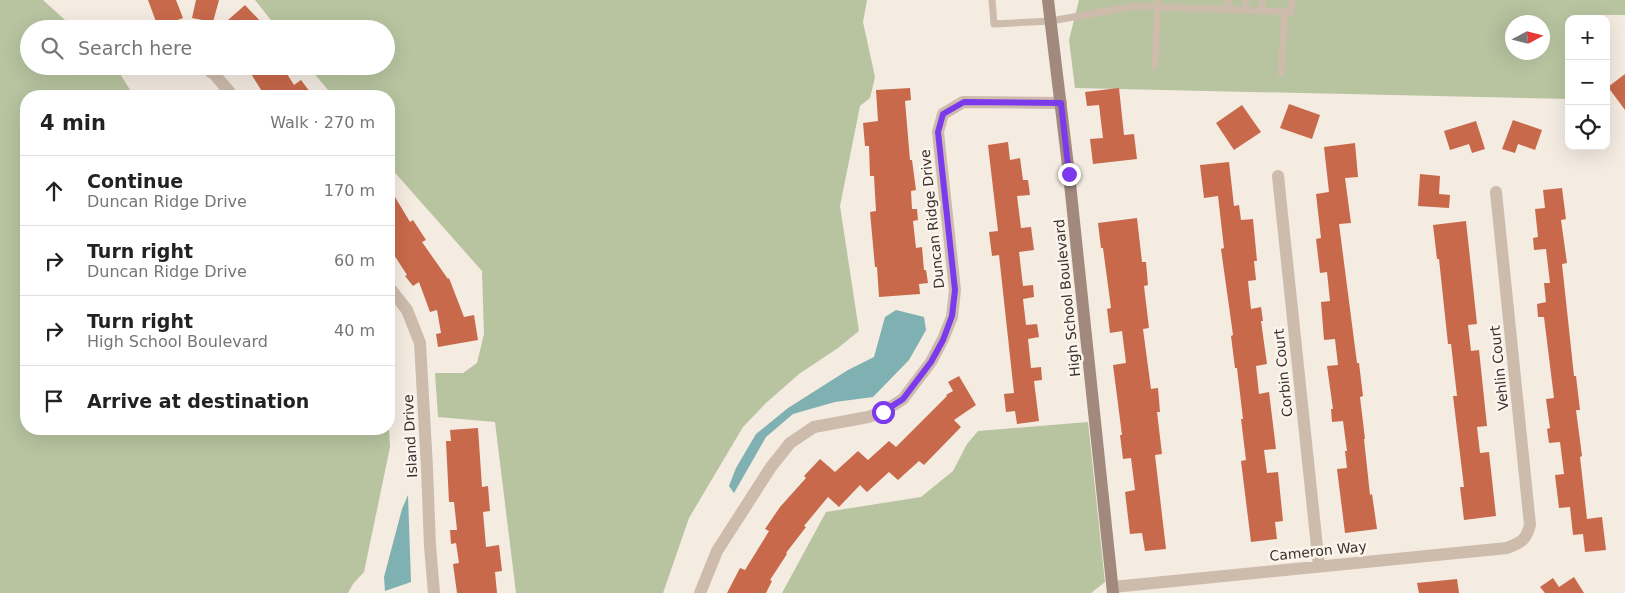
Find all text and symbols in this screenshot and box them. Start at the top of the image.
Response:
north arrow [1505,15,1550,60]
map controls [1565,15,1610,150]
button: + [1565,15,1610,60]
search box [20,20,395,75]
icon: search [38,34,66,62]
text: Search here [78,37,192,59]
button: − [1565,60,1610,105]
button: locate [1565,105,1610,150]
text: 4 min [40,111,106,135]
text: Walk · 270 m [270,113,375,132]
street label: Duncan Ridge Drive [917,149,947,289]
route end [1058,163,1081,186]
text: Continue [87,170,183,192]
icon: ahead [40,177,68,205]
text: 170 m [324,181,375,200]
text: Duncan Ridge Drive [87,192,247,211]
street label: High School Boulevard [1051,218,1083,378]
text: Turn right [87,240,193,262]
icon: right [40,247,68,275]
text: 60 m [334,251,375,270]
text: Duncan Ridge Drive [87,262,247,281]
text: Turn right [87,310,193,332]
icon: right [40,317,68,345]
text: 40 m [334,321,375,340]
street label: Vehlin Court [1487,324,1511,411]
street label: Corbin Court [1270,328,1296,418]
text: High School Boulevard [87,332,268,351]
icon: arrive [40,387,68,415]
text: Arrive at destination [87,390,309,412]
street label: Island Drive [400,394,420,478]
route start [872,401,895,424]
street label: Cameron Way [1269,538,1367,564]

